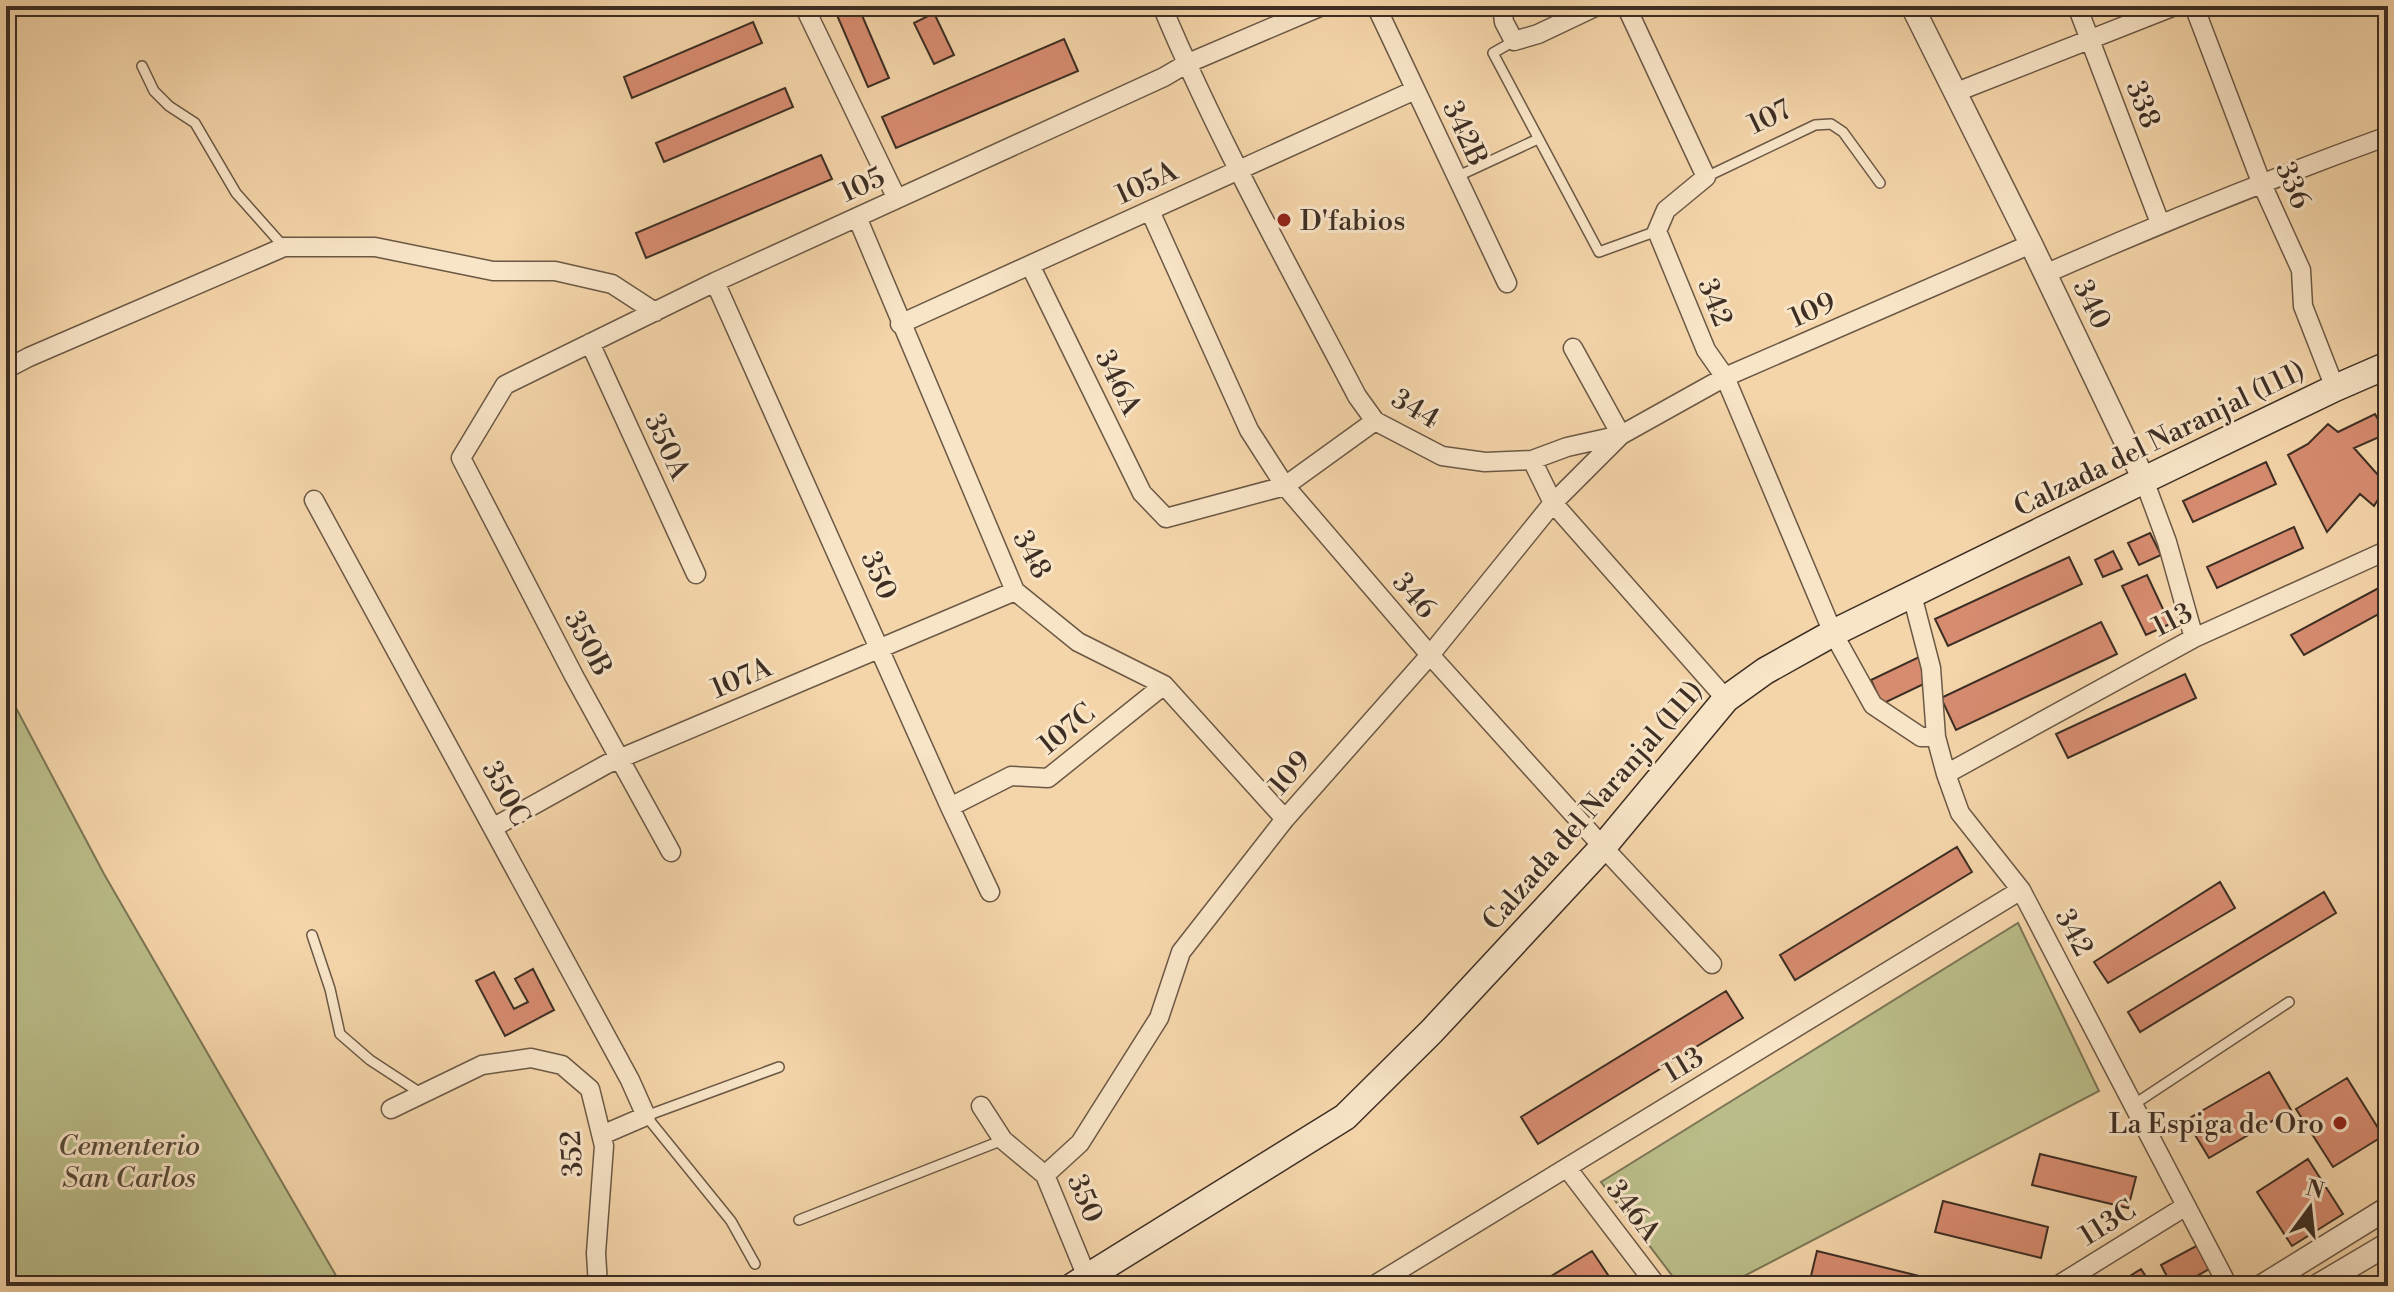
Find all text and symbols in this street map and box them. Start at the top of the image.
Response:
street label: 338 [2118,76,2168,133]
street label: 107 [1742,92,1797,143]
street label: 342B [1434,95,1495,172]
street label: 105A [1110,154,1184,213]
street label: 336 [2267,157,2318,214]
street label: 105 [835,160,890,211]
place label: D'fabios [1300,204,1406,239]
marker: D'fabios [1275,211,1293,229]
street label: 342 [1689,274,1740,332]
street label: 340 [2065,274,2119,335]
street label: 109 [1784,285,1841,336]
street label: 346A [1087,344,1149,422]
street label: Calzada del Naranjal (111) [2008,354,2311,525]
street label: 344 [1385,381,1446,437]
street label: 350A [636,408,697,486]
street label: 348 [1005,525,1059,585]
street label: 350 [853,546,905,605]
street label: 346 [1384,566,1443,626]
street label: 113 [2147,596,2199,645]
street label: 350B [556,605,619,682]
street label: 107A [706,650,778,707]
street label: Calzada del Naranjal (111) [1475,674,1711,938]
street label: 107C [1032,696,1102,763]
street label: 109 [1262,744,1319,802]
street label: 350C [474,755,538,832]
street label: 342 [2047,903,2101,962]
street label: 113 [1657,1040,1710,1091]
place label: La Espiga de Oro [2109,1107,2324,1142]
marker: La Espiga de Oro [2331,1114,2349,1132]
park label: Cementerio San Carlos [58,1129,200,1196]
street label: 352 [554,1130,591,1178]
north arrow [2270,1168,2350,1248]
street label: 350 [1059,1169,1110,1228]
street label: 346A [1598,1173,1668,1250]
text: N [2303,1175,2327,1206]
street label: 113C [2073,1193,2142,1254]

